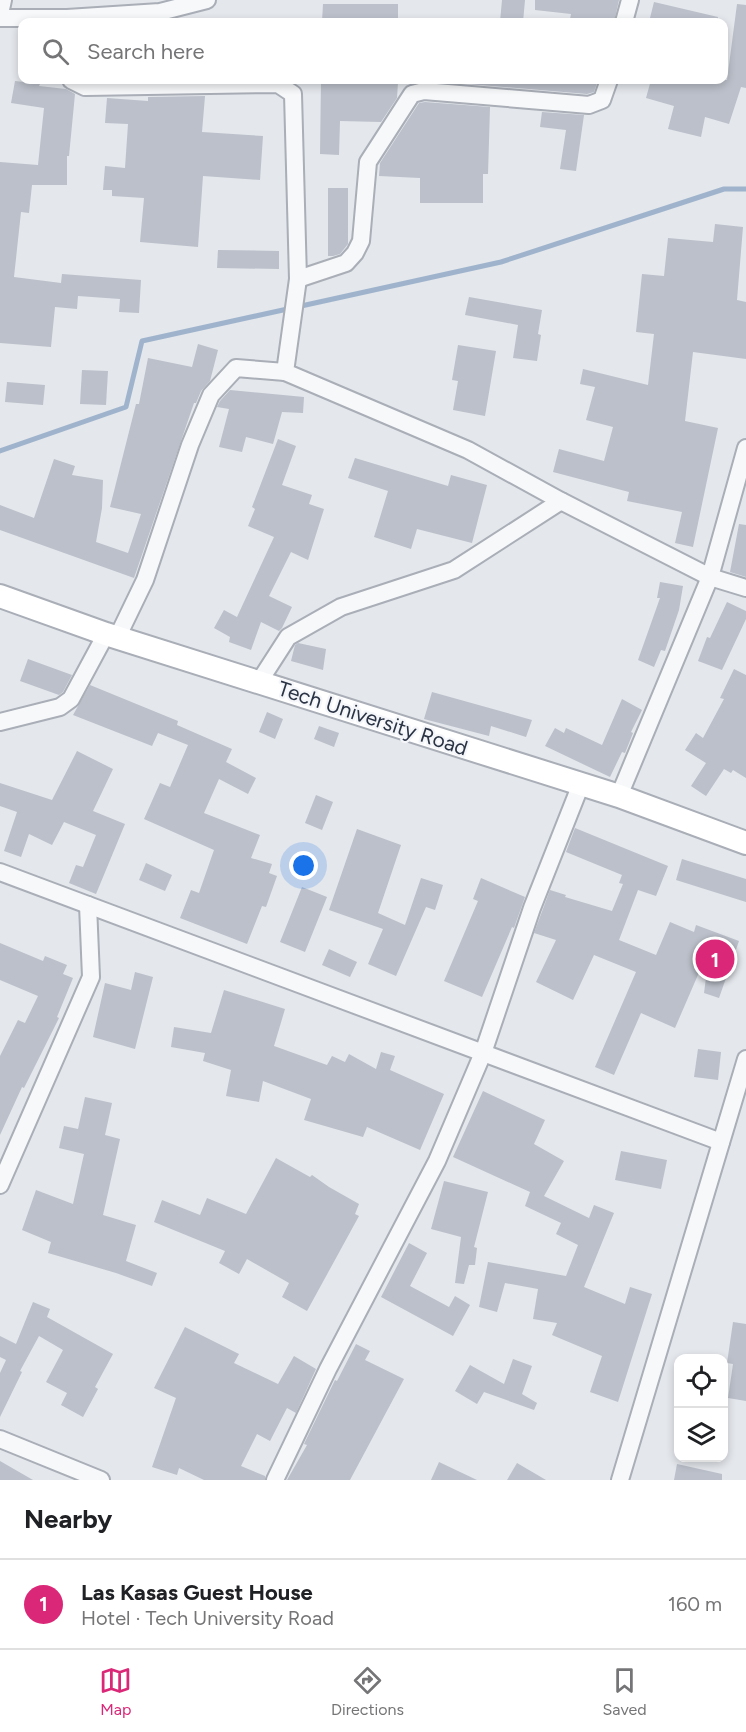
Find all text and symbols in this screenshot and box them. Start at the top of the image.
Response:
search box [18,18,728,84]
icon: search [39,35,72,68]
text: Search here [87,38,205,65]
street label: Tech University Road [275,676,471,760]
your location [289,851,318,880]
pin: 1 [696,936,734,982]
map controls [674,1354,728,1462]
button: locate [674,1354,728,1408]
button: layers [674,1408,728,1462]
text: Nearby [24,1503,112,1535]
text: Las Kasas Guest House [81,1579,313,1606]
text: 1 [39,1592,48,1616]
text: 160 m [668,1592,722,1616]
text: Hotel · Tech University Road [81,1606,334,1630]
tab: Map [99,1664,132,1719]
tab: Directions [331,1664,404,1719]
tab: Saved [603,1664,647,1719]

